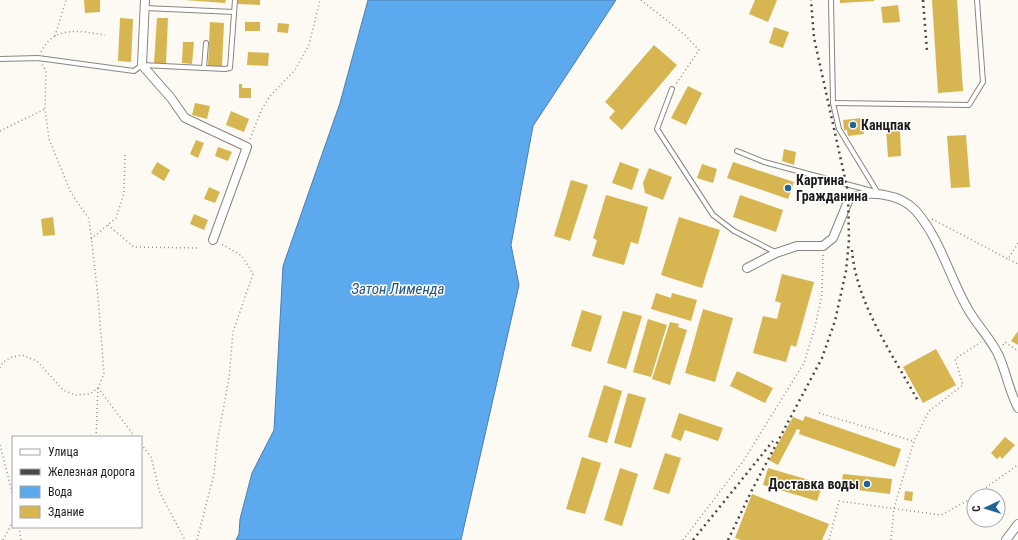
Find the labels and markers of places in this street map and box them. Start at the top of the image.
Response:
place label: Канцпак [861,117,911,133]
marker: Канцпак [848,120,858,130]
place label: Картина Гражданина [796,172,868,204]
marker: Картина Гражданина [783,183,793,193]
place label: Доставка воды [768,476,859,492]
marker: Доставка воды [862,479,872,489]

